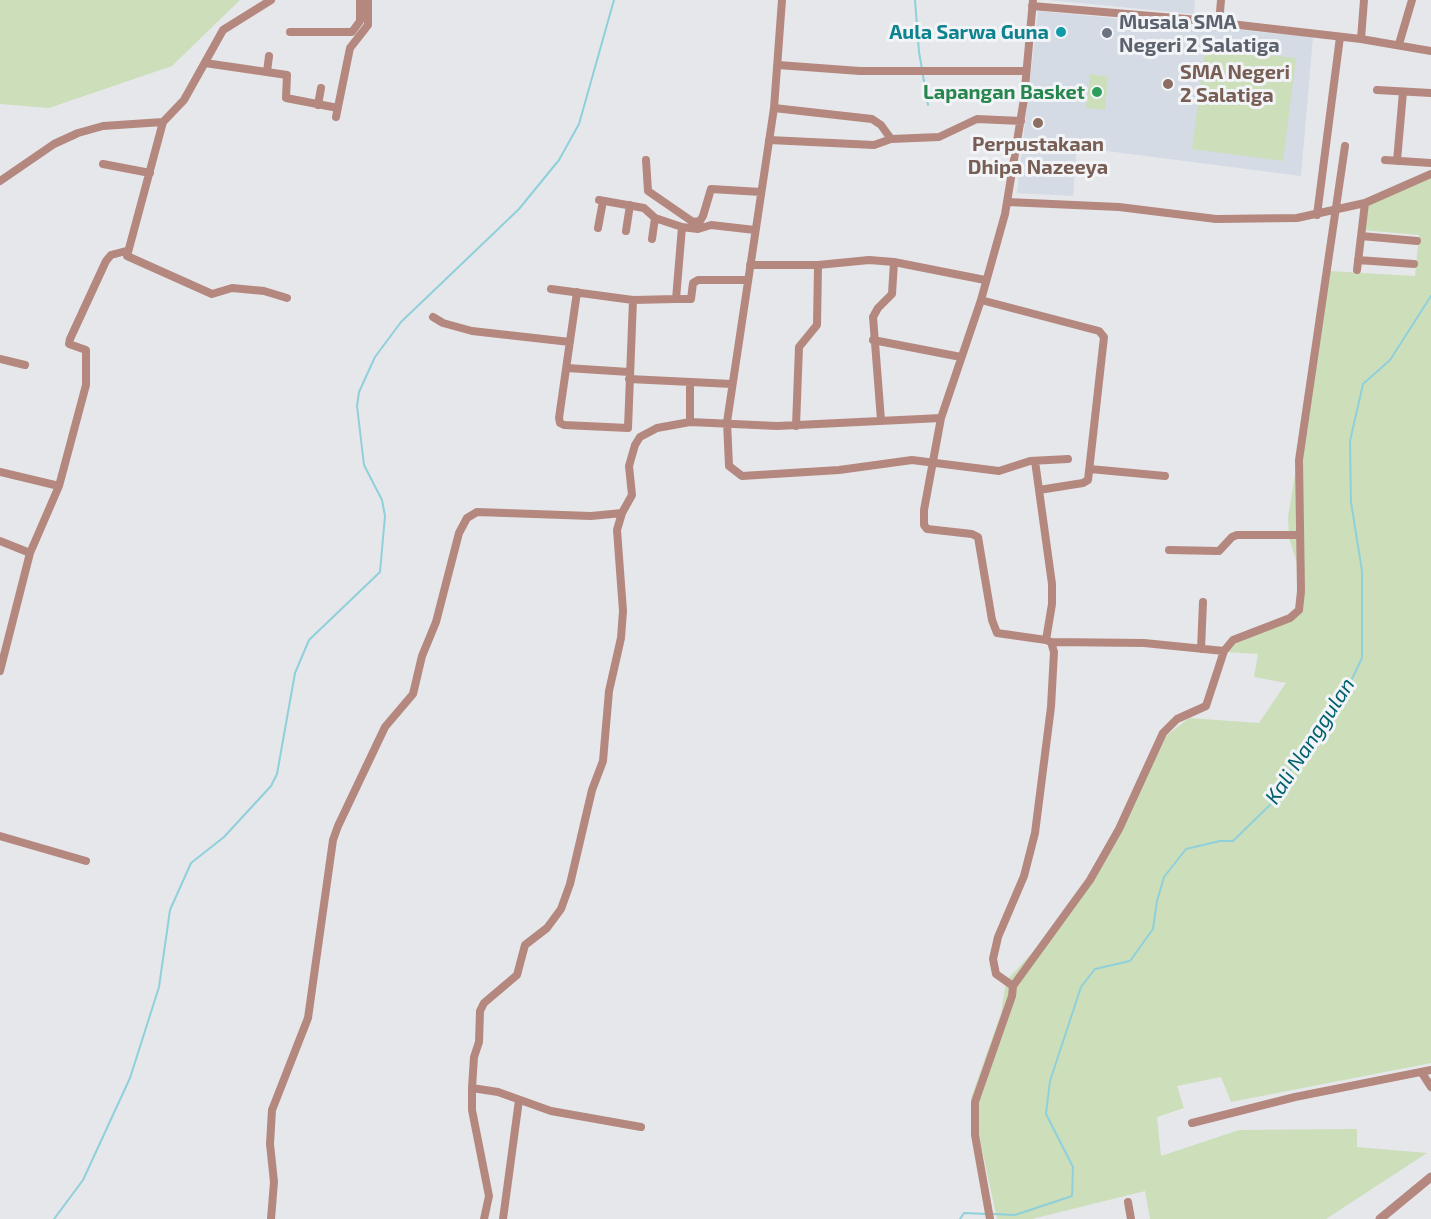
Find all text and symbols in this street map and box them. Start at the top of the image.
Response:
place label: Musala SMA Negeri 2 Salatiga [1119,10,1280,57]
place label: Aula Sarwa Guna [889,20,1049,44]
marker: Aula Sarwa Guna [1054,25,1068,39]
marker: Musala SMA Negeri 2 Salatiga [1100,26,1114,40]
place label: SMA Negeri 2 Salatiga [1180,60,1290,107]
marker: SMA Negeri 2 Salatiga [1161,77,1175,91]
place label: Lapangan Basket [923,80,1085,104]
marker: Lapangan Basket [1090,85,1104,99]
marker: Perpustakaan Dhipa Nazeeya [1031,116,1045,130]
place label: Perpustakaan Dhipa Nazeeya [968,132,1108,179]
water label: Kali Nanggulan [1260,673,1360,809]

